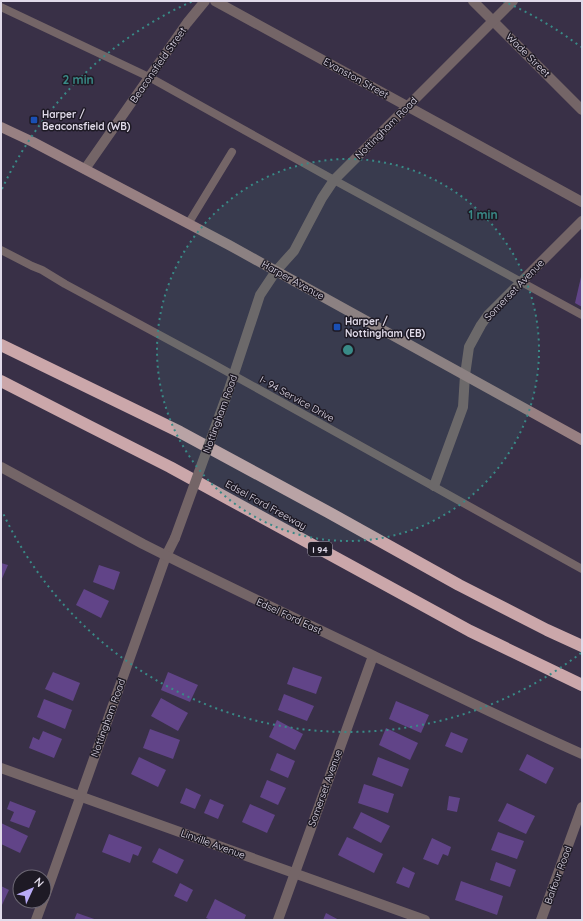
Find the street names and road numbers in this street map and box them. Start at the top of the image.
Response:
street label: Beaconsfield Street [127,24,189,105]
street label: Wade Street [503,30,553,80]
street label: Evanston Street [321,55,391,102]
street label: Nottingham Road [352,94,420,162]
street label: Somerset Avenue [481,256,547,324]
street label: Harper Avenue [259,257,327,303]
street label: Nottingham Road [200,373,240,455]
street label: I- 94 Service Drive [257,373,337,425]
street label: Edsel Ford Freeway [223,477,309,533]
road number: I 94 [308,542,332,556]
street label: Edsel Ford East [254,595,324,637]
street label: Nottingham Road [88,677,128,759]
street label: Somerset Avenue [305,747,345,828]
street label: Linville Avenue [179,826,247,862]
street label: Balfour Road [541,844,575,906]

